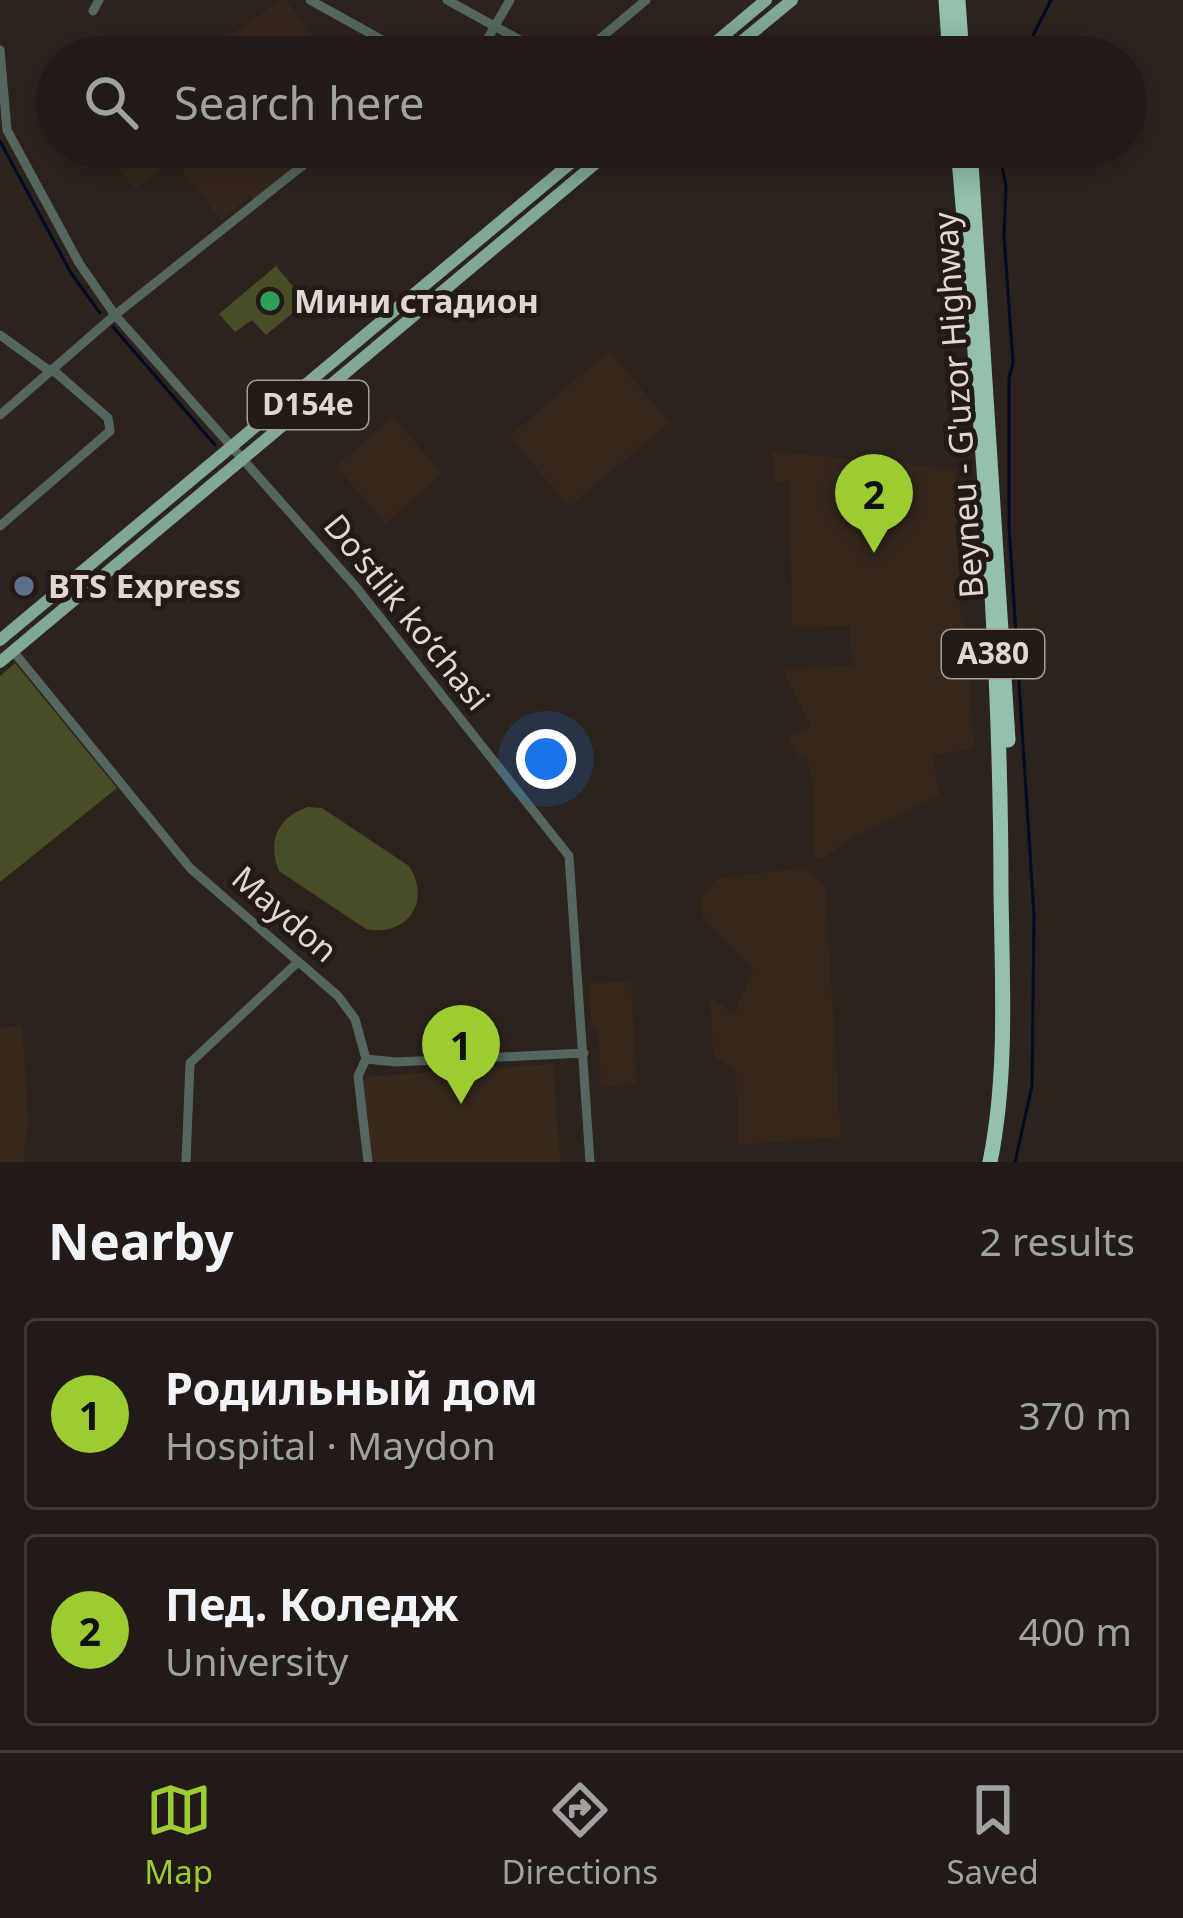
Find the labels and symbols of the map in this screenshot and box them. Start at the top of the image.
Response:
street label: Beyneu - G'uzor Highway [922,210,993,600]
place label: Мини стадион [294,278,539,323]
marker: Мини стадион [257,288,283,314]
road number: D154e [248,381,368,429]
pin: 2 [835,454,913,553]
street label: Do‘stlik ko‘chasi [314,504,500,719]
place label: BTS Express [48,563,241,608]
marker: BTS Express [11,573,37,599]
road number: A380 [942,630,1044,678]
your location [516,729,576,789]
street label: Maydon [223,855,348,972]
pin: 1 [422,1005,500,1104]

